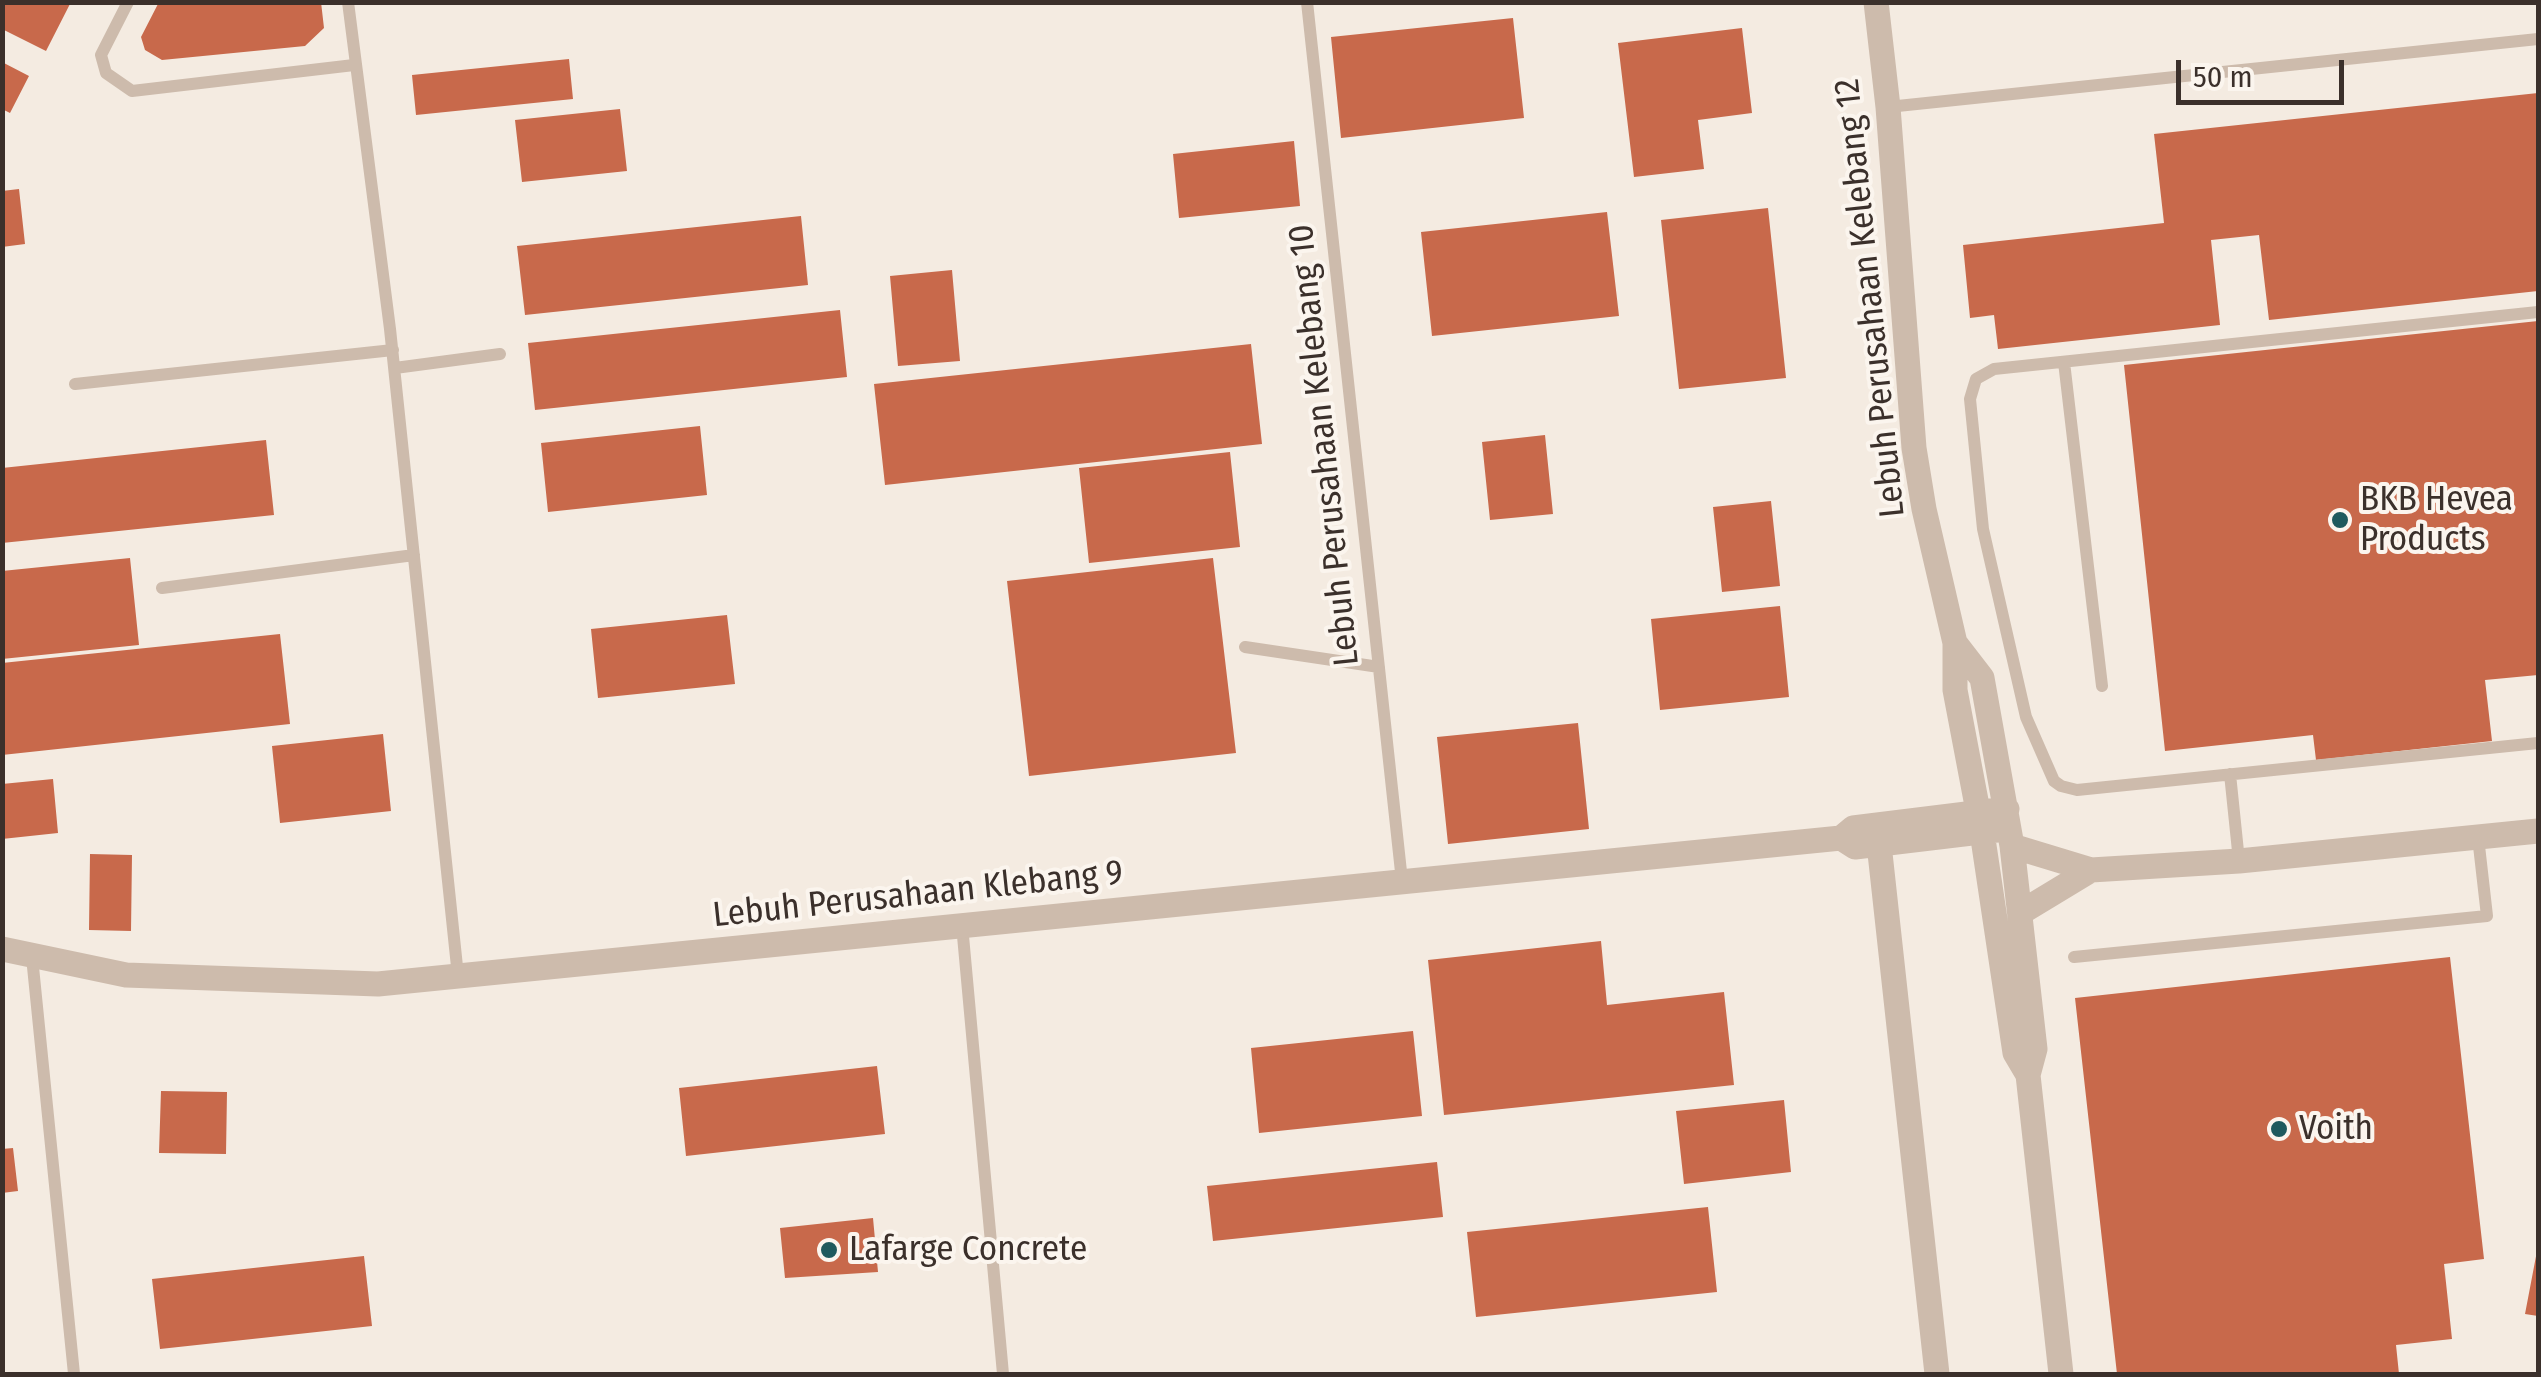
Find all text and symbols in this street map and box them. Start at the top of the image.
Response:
scale bar [2181,40,2348,102]
text: 50 m [2193,59,2253,95]
street label: Lebuh Perusahaan Kelebang 12 [1827,76,1915,520]
street label: Lebuh Perusahaan Kelebang 10 [1281,222,1369,668]
place label: BKB Hevea Products [2360,479,2513,561]
marker: BKB Hevea Products [2329,509,2351,531]
street label: Lebuh Perusahaan Klebang 9 [711,853,1125,937]
place label: Voith [2299,1108,2373,1150]
marker: Voith [2268,1118,2290,1140]
place label: Lafarge Concrete [849,1229,1087,1271]
marker: Lafarge Concrete [818,1239,840,1261]

